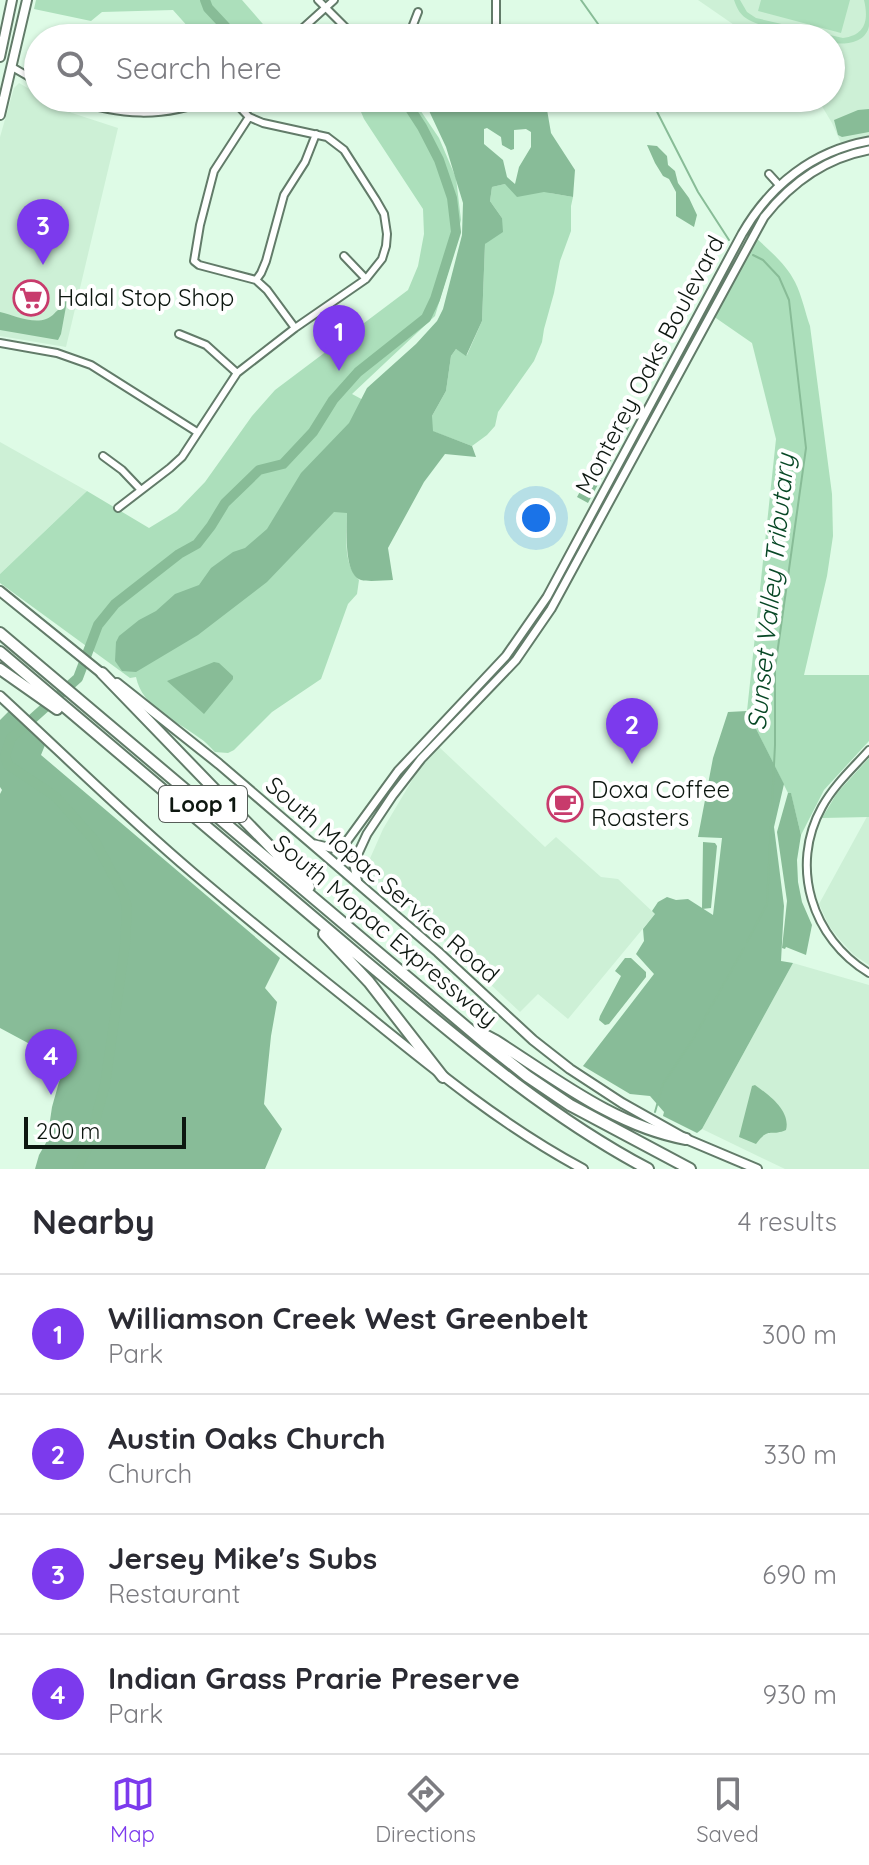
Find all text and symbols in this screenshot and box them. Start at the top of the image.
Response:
search box [24,24,845,112]
icon: search [52,46,96,90]
text: Search here [116,49,282,87]
pin: 3 [17,199,69,265]
street label: Monterey Oaks Boulevard [568,230,730,499]
supermarket icon: Halal Stop Shop [12,279,50,317]
place label: Halal Stop Shop [57,282,234,312]
pin: 1 [313,305,365,371]
water label: Sunset Valley Tributary [740,451,802,732]
your location [516,498,556,538]
pin: 2 [606,698,658,764]
street label: South Mopac Service Road [260,770,506,989]
place label: Doxa Coffee Roasters [591,774,730,832]
cafe icon: Doxa Coffee Roasters [546,785,584,823]
road number: Loop 1 [159,786,247,822]
street label: South Mopac Expressway [267,828,504,1033]
pin: 4 [25,1029,77,1095]
scale bar [24,1113,186,1149]
text: 200 m [36,1117,100,1145]
text: Nearby [32,1200,155,1243]
text: 4 results [738,1205,837,1238]
text: Williamson Creek West Greenbelt [108,1299,589,1337]
text: 1 [53,1318,63,1351]
text: 300 m [762,1318,837,1351]
text: Park [108,1337,163,1370]
text: Austin Oaks Church [108,1419,386,1457]
text: 2 [51,1438,65,1471]
text: 330 m [763,1438,837,1471]
text: Church [108,1457,192,1490]
text: Jersey Mike's Subs [108,1539,377,1577]
text: 3 [51,1558,65,1591]
text: 690 m [762,1558,837,1591]
text: Restaurant [108,1577,241,1610]
text: Indian Grass Prarie Preserve [108,1659,520,1697]
text: 4 [50,1678,66,1711]
text: 930 m [763,1678,837,1711]
text: Park [108,1697,163,1730]
tab: Map [110,1772,155,1848]
tab: Directions [375,1772,476,1848]
tab: Saved [696,1772,759,1848]

